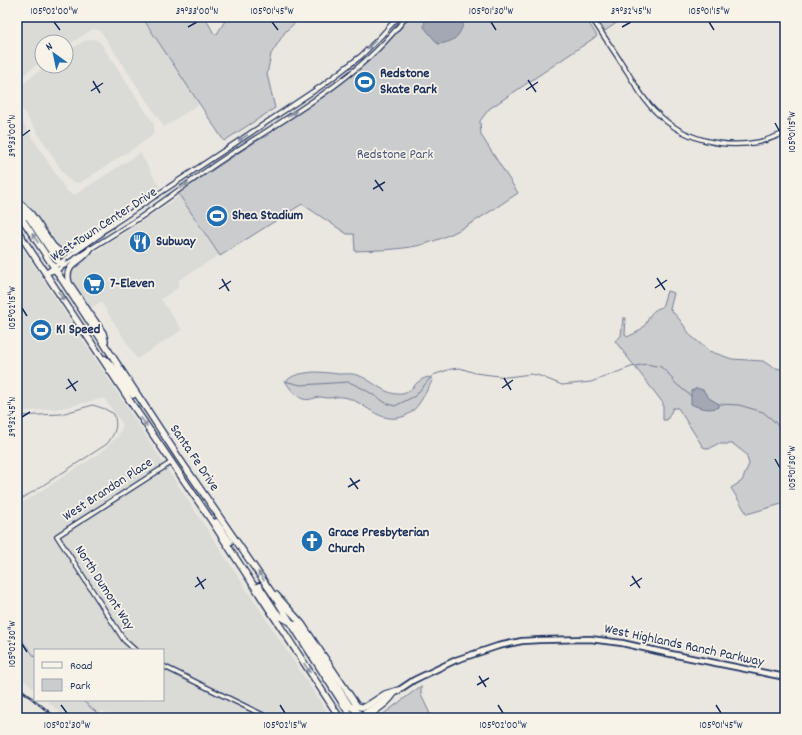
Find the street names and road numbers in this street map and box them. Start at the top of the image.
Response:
street label: West Town Center Drive [47,183,161,267]
street label: Santa Fe Drive [164,421,224,495]
street label: West Brandon Place [59,453,157,527]
street label: North Dumont Way [69,542,139,635]
street label: West Highlands Ranch Parkway [602,619,766,673]

